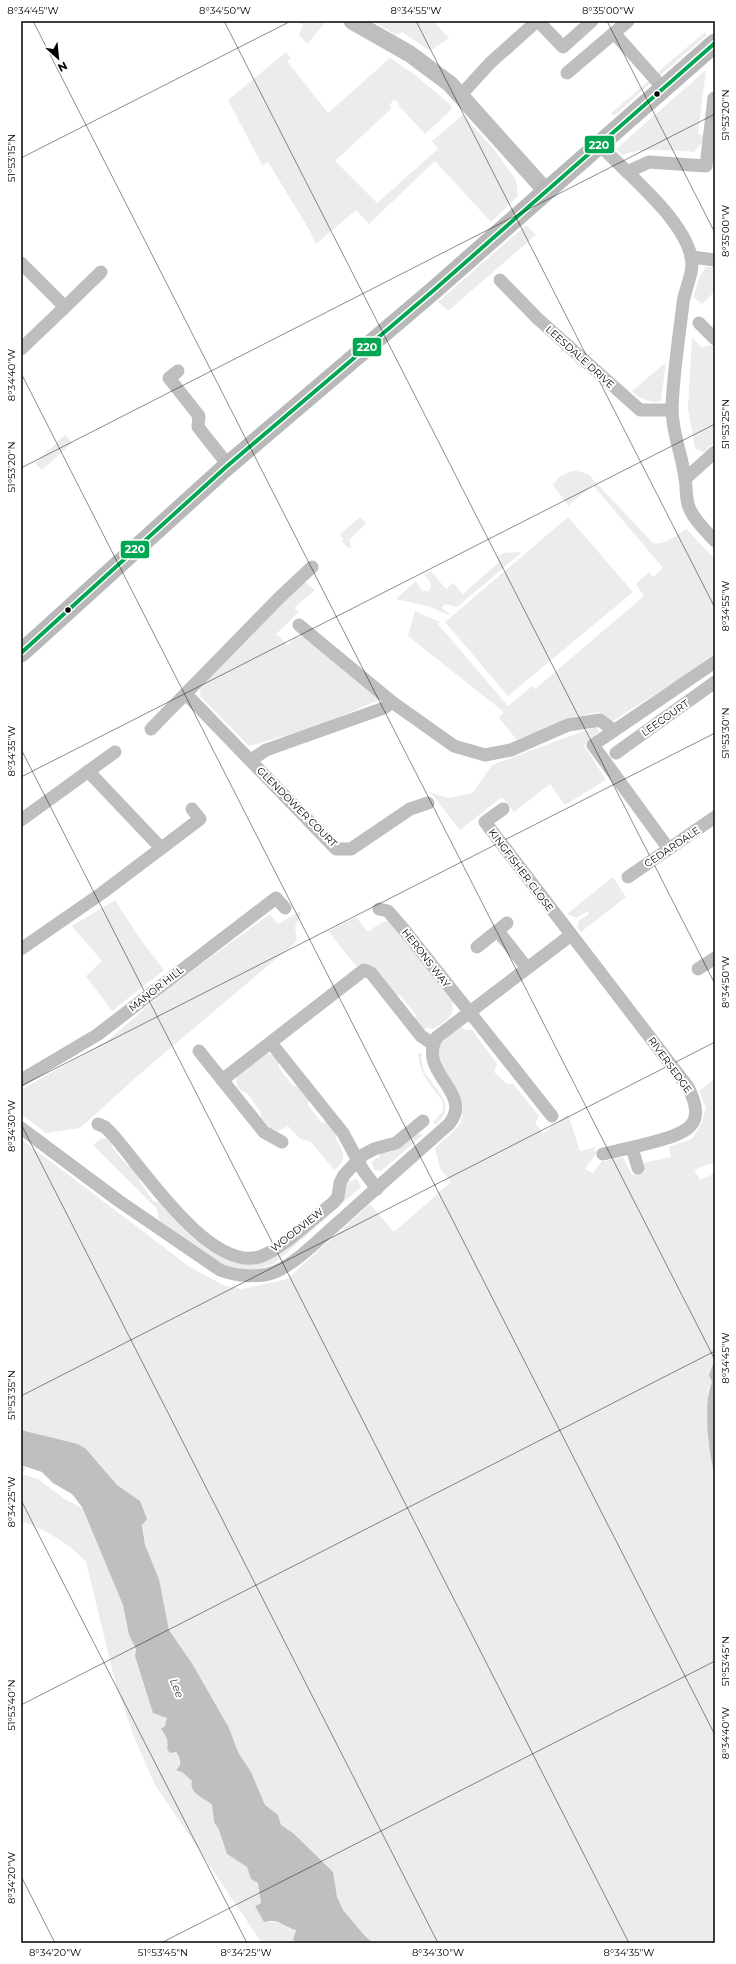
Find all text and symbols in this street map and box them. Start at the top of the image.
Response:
text: 8°34'45"W [7,4,59,17]
text: 8°34'50"W [199,4,251,17]
text: 8°34'55"W [391,4,441,17]
text: 8°35'00"W [582,4,634,17]
north arrow [38,38,78,78]
text: N [55,59,70,75]
unlabelled marker [652,89,662,99]
text: 51°53'20"N [719,89,732,141]
text: 51°53'15"N [5,134,18,182]
line badge: 220 [584,135,615,154]
text: 220 [589,138,610,152]
text: 8°35'00"W [719,205,732,257]
street label: LEESDALE DRIVE [543,323,617,391]
line badge: 220 [352,337,382,357]
text: 220 [357,340,378,354]
text: 8°34'40"W [5,349,18,401]
text: 51°53'25"N [719,399,732,449]
text: 51°53'20"N [5,441,18,493]
line badge: 220 [120,540,150,559]
text: 220 [125,542,146,556]
text: 8°34'55"W [719,581,732,631]
unlabelled marker [63,605,73,615]
street label: LEECOURT [639,697,692,739]
text: 51°53'30"N [719,707,732,759]
text: 8°34'35"W [5,726,18,776]
street label: GLENDOWER COURT [254,764,340,850]
street label: CEDARDALE [642,823,703,870]
street label: KINGFISHER CLOSE [486,826,557,914]
street label: HERONS WAY [399,926,453,991]
text: 8°34'50"W [719,956,732,1008]
street label: MANOR HILL [126,963,186,1014]
street label: RIVERSEDGE [645,1034,695,1096]
text: 8°34'30"W [5,1100,18,1152]
street label: WOODVIEW [268,1205,326,1255]
text: 8°34'45"W [719,1332,732,1384]
text: 51°53'35"N [5,1370,18,1420]
text: 8°34'25"W [5,1476,18,1528]
text: 51°53'45"N [719,1636,732,1686]
water label: Lee [167,1676,187,1700]
text: 51°53'40"N [5,1679,18,1731]
text: 8°34'40"W [719,1707,732,1759]
text: 8°34'20"W [5,1852,18,1904]
text: 8°34'20"W [29,1946,81,1959]
text: 51°53'45"N [138,1946,188,1959]
text: 8°34'25"W [220,1946,272,1959]
text: 8°34'30"W [412,1946,464,1959]
text: 8°34'35"W [604,1946,654,1959]

